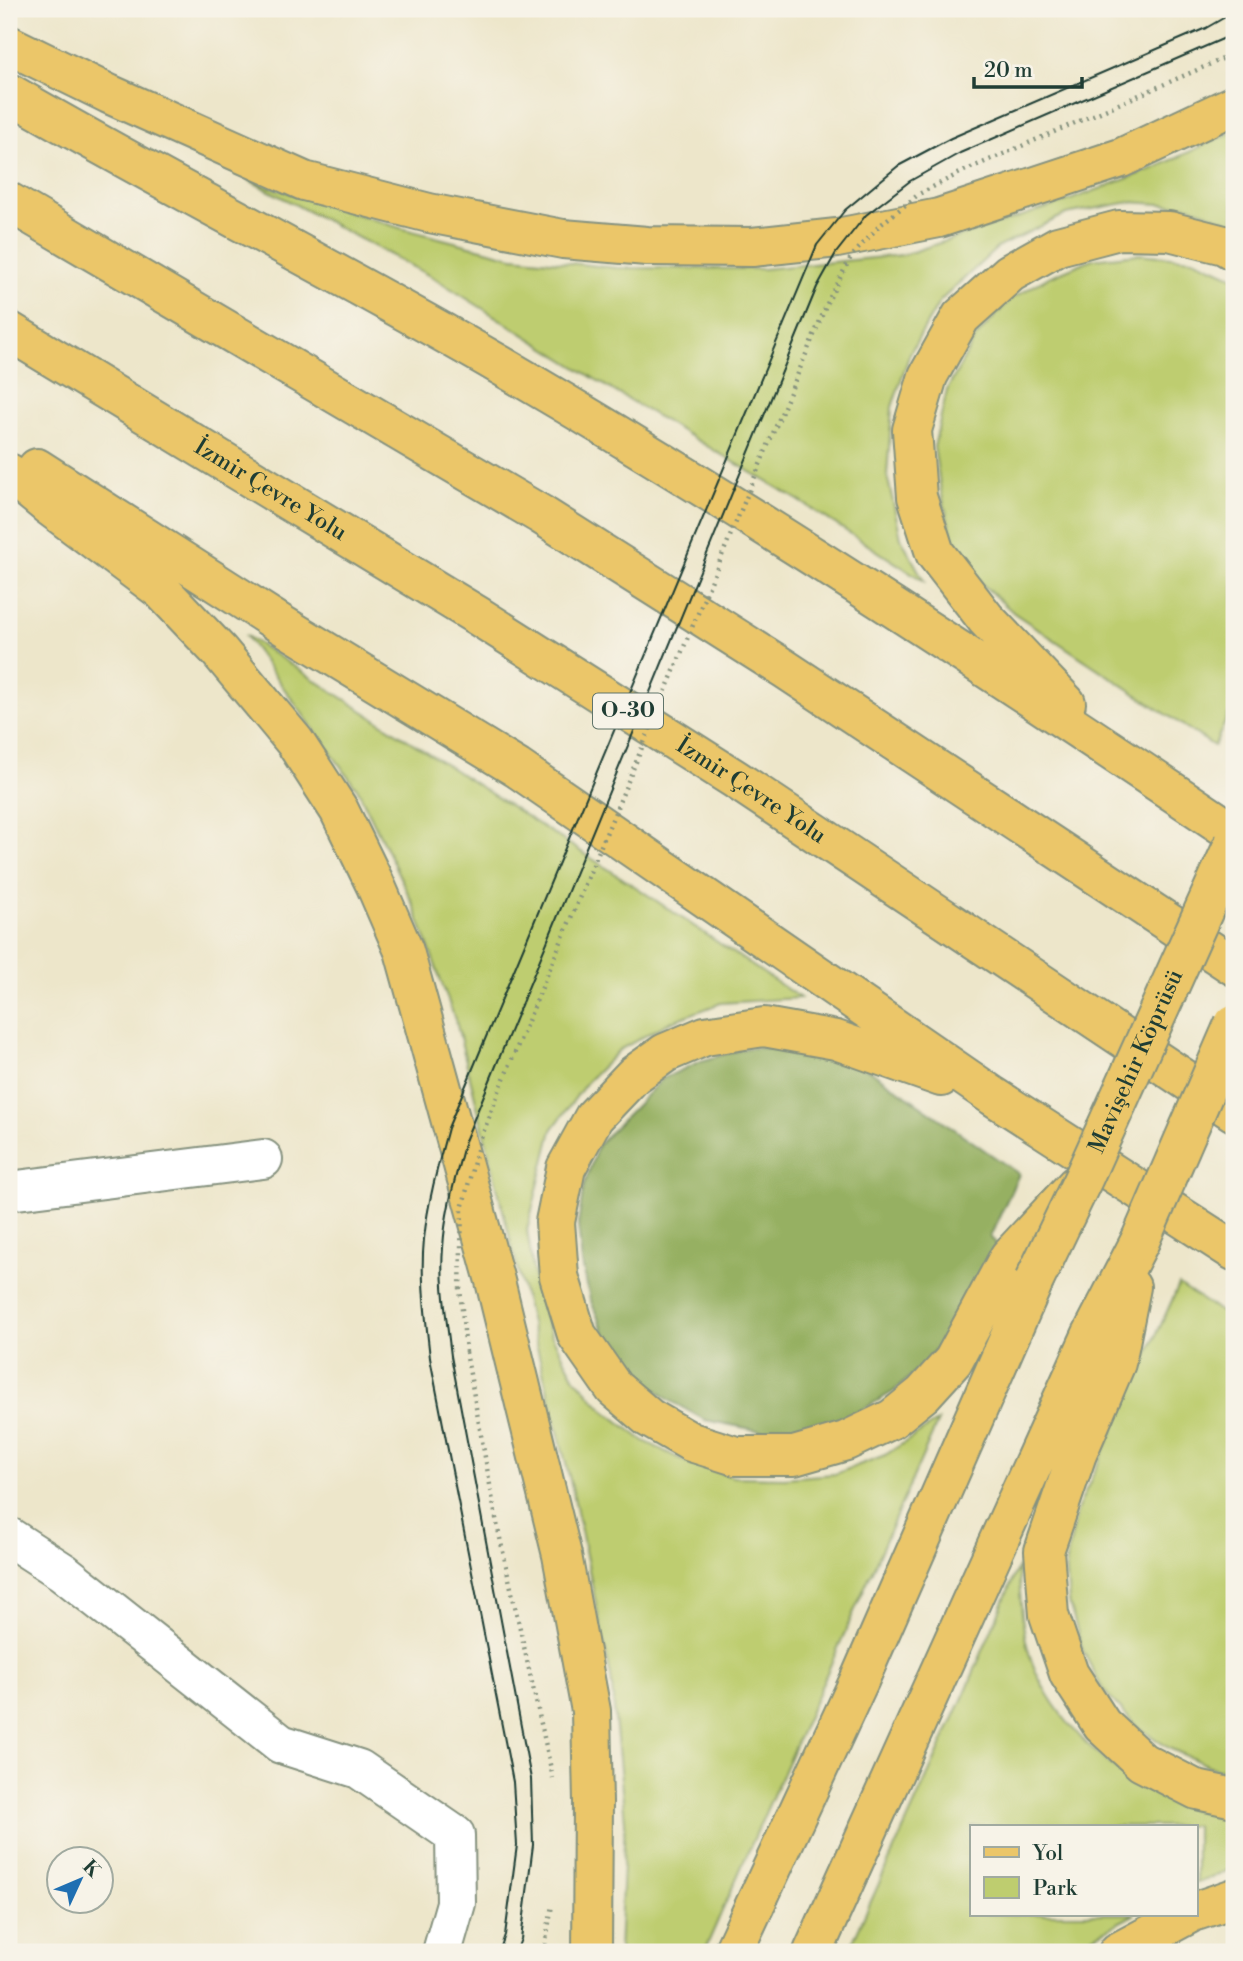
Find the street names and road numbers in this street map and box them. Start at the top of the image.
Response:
street label: İzmir Çevre Yolu [189,431,352,547]
road number: O-30 [593,694,663,728]
street label: İzmir Çevre Yolu [671,730,831,850]
street label: Mavişehir Köprüsü [1082,965,1189,1158]

